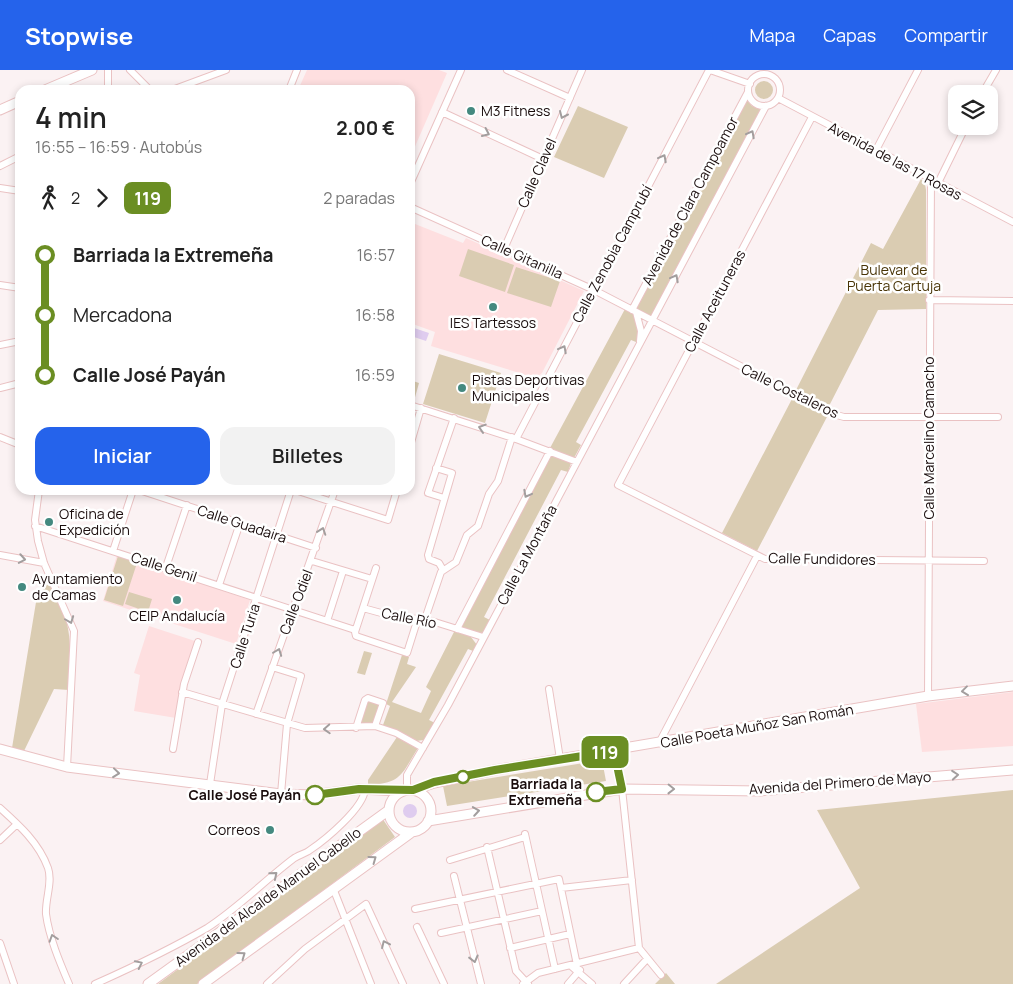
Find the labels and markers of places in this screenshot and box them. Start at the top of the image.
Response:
place label: M3 Fitness [481,101,550,120]
marker: M3 Fitness [465,105,477,117]
marker: IES Tartessos [487,301,499,313]
place label: IES Tartessos [450,313,536,332]
place label: Pistas Deportivas Municipales [472,370,584,405]
marker: Pistas Deportivas Municipales [456,382,468,394]
place label: Oficina de Expedición [59,504,130,539]
marker: Oficina de Expedición [43,516,55,528]
place label: Ayuntamiento de Camas [32,569,123,604]
marker: Ayuntamiento de Camas [16,581,28,593]
marker: CEIP Andalucía [171,594,183,606]
place label: CEIP Andalucía [129,606,225,625]
unlabelled marker [456,770,470,784]
place label: Barriada la Extremeña [509,774,582,809]
marker: Barriada la Extremeña [586,782,606,802]
place label: Calle José Payán [188,785,301,804]
marker: Calle José Payán [305,785,325,805]
place label: Correos [208,820,260,839]
marker: Correos [264,824,276,836]

